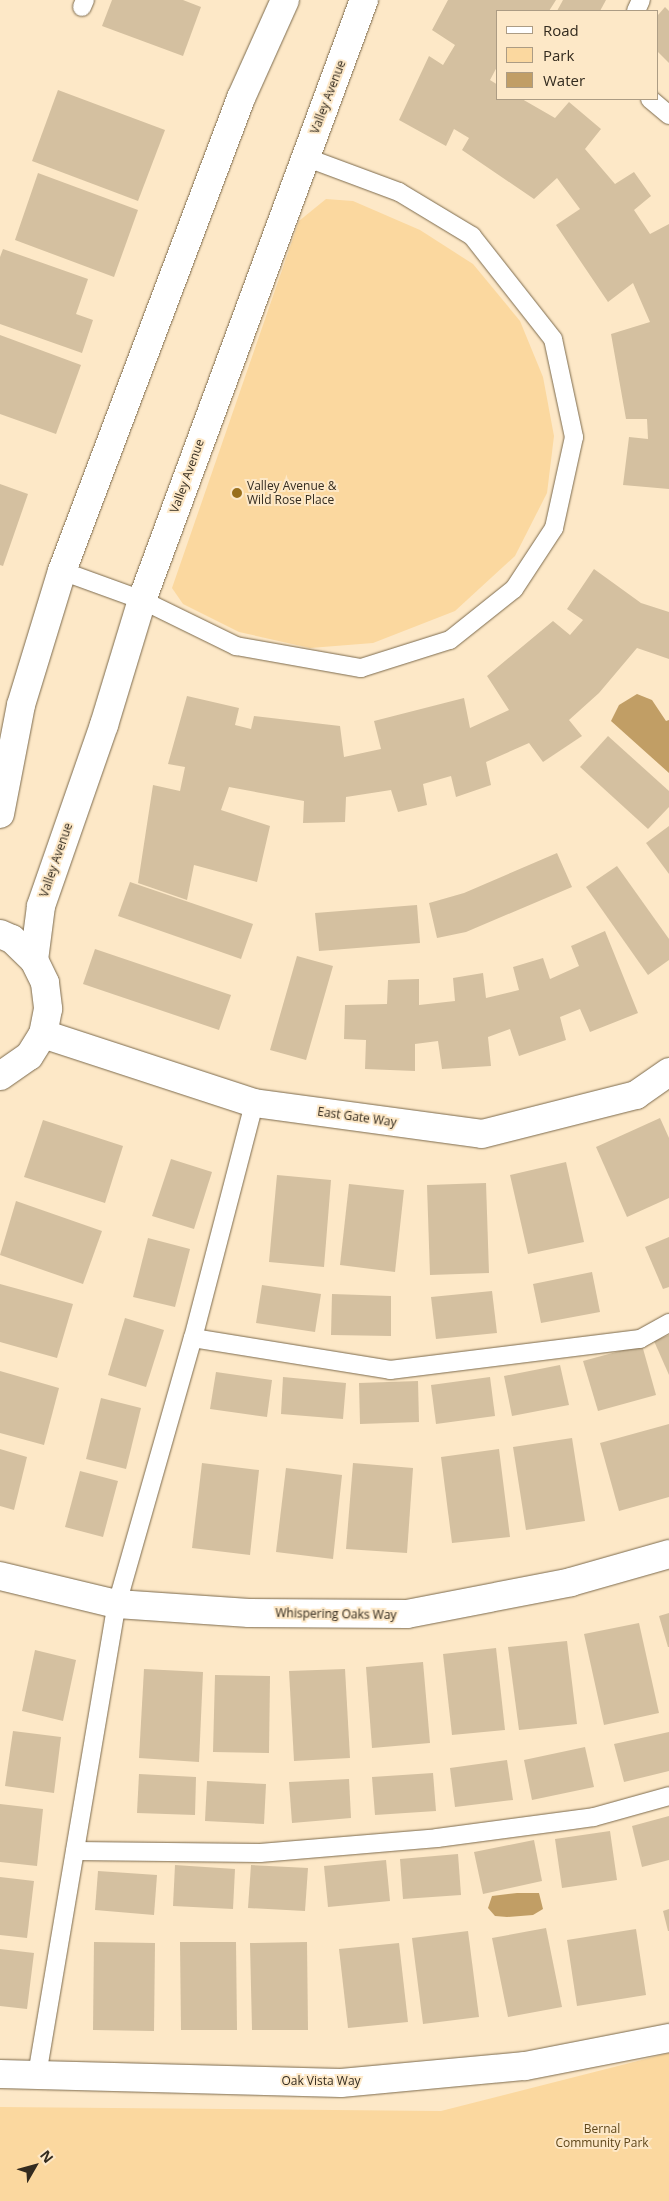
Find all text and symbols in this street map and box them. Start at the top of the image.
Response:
legend [497,10,659,100]
text: Road [543,20,579,40]
text: Park [543,45,574,65]
street label: Valley Avenue [307,58,349,136]
text: Water [543,70,585,90]
street label: Valley Avenue [167,437,207,515]
place label: Valley Avenue & Wild Rose Place [247,479,336,507]
marker: Valley Avenue & Wild Rose Place [231,487,243,499]
street label: Valley Avenue [37,821,75,899]
street label: East Gate Way [317,1104,397,1130]
street label: Whispering Oaks Way [275,1606,397,1622]
street label: Oak Vista Way [281,2074,361,2088]
park label: Bernal Community Park [555,2122,649,2150]
north arrow [10,2141,60,2191]
text: N [36,2146,58,2167]

